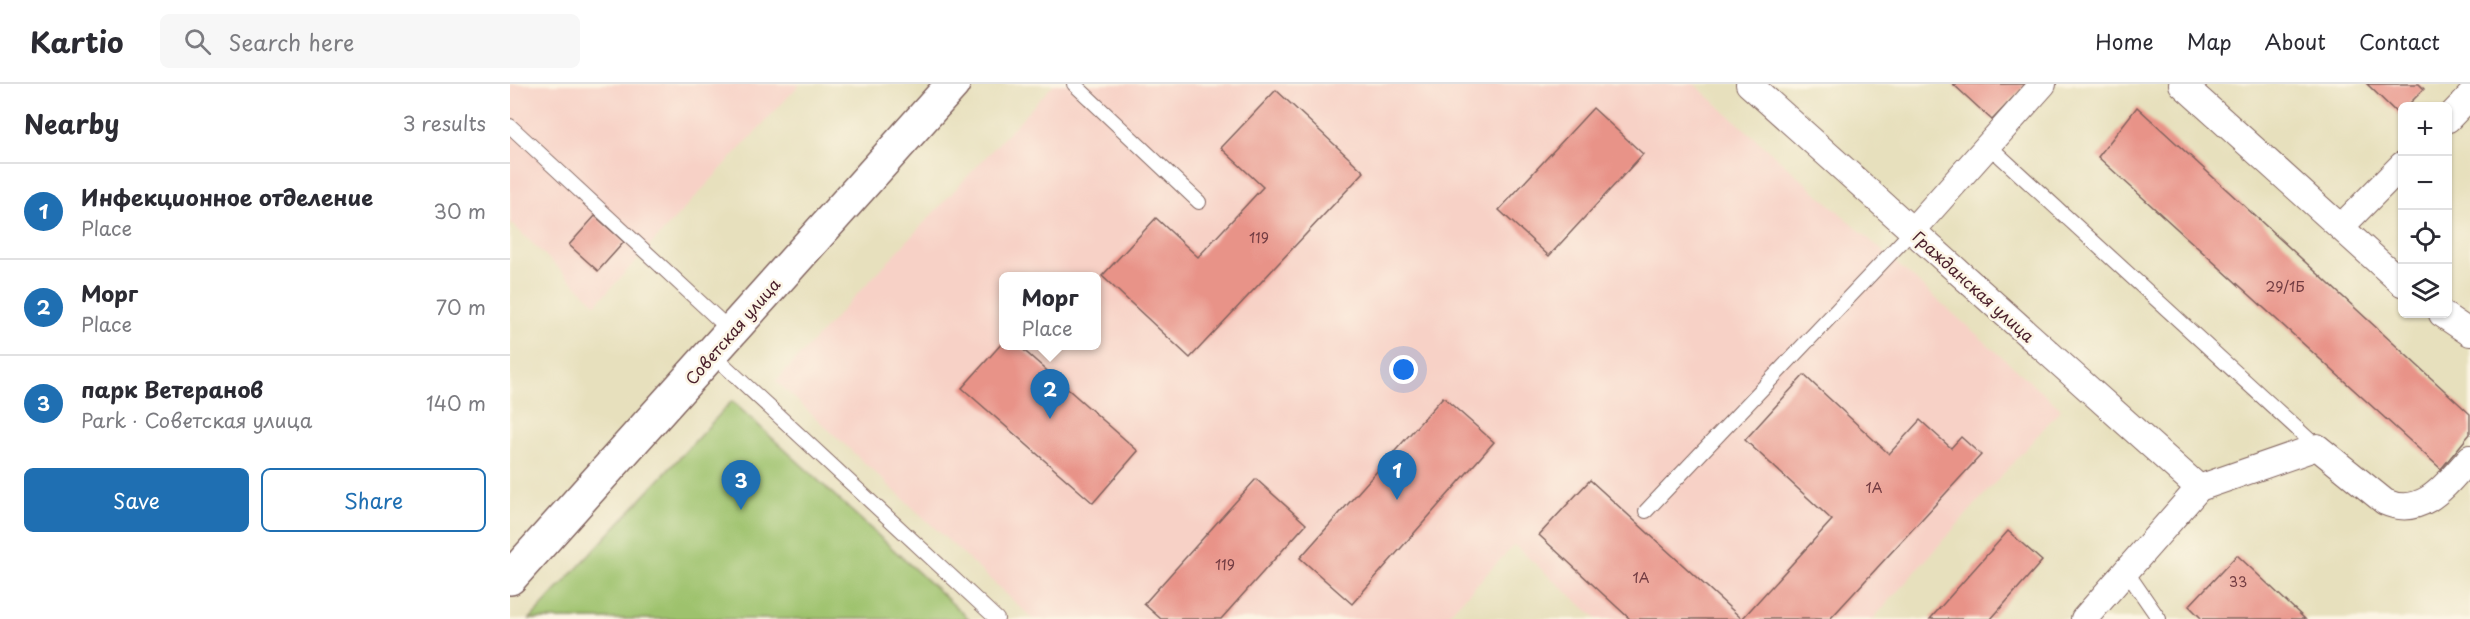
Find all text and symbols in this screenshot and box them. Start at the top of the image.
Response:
search box [160,14,580,68]
text: Kartio [30,20,124,63]
icon: search [181,25,214,58]
text: Search here [229,25,354,58]
text: Home [2095,25,2154,57]
text: Map [2187,25,2232,57]
text: About [2265,25,2326,57]
text: Contact [2359,25,2440,57]
map controls [2398,102,2452,318]
button: + [2398,102,2452,156]
text: Nearby [24,104,119,143]
text: 3 results [403,108,486,138]
button: − [2398,156,2452,210]
text: Инфекционное отделение [81,180,373,213]
text: 1 [39,196,48,226]
text: 30 m [433,196,486,226]
button: locate [2398,210,2452,264]
text: Place [81,213,132,243]
street label: Гражданская улица [1908,225,2040,347]
house number: 119 [1249,227,1269,248]
button: layers [2398,264,2452,318]
street label: Советская улица [679,272,785,390]
popup [999,272,1101,350]
text: Морг [81,276,138,309]
house number: 29/1Б [2266,276,2305,297]
text: Морг [1022,280,1078,313]
text: 2 [36,292,51,322]
text: 70 m [436,292,486,322]
text: Place [81,309,132,339]
text: Place [1022,313,1073,343]
your location [1389,355,1418,384]
pin: 2 [1030,370,1070,419]
text: парк Ветеранов [81,372,263,405]
text: 3 [37,388,50,418]
text: 140 m [426,388,486,418]
text: Park · Советская улица [81,405,312,435]
pin: 1 [1378,450,1416,500]
pin: 3 [722,460,760,510]
button: Save [24,468,249,532]
button: Share [261,468,486,532]
house number: 1А [1865,477,1883,498]
house number: 119 [1215,554,1235,575]
house number: 1А [1632,567,1650,588]
house number: 33 [2229,571,2247,592]

